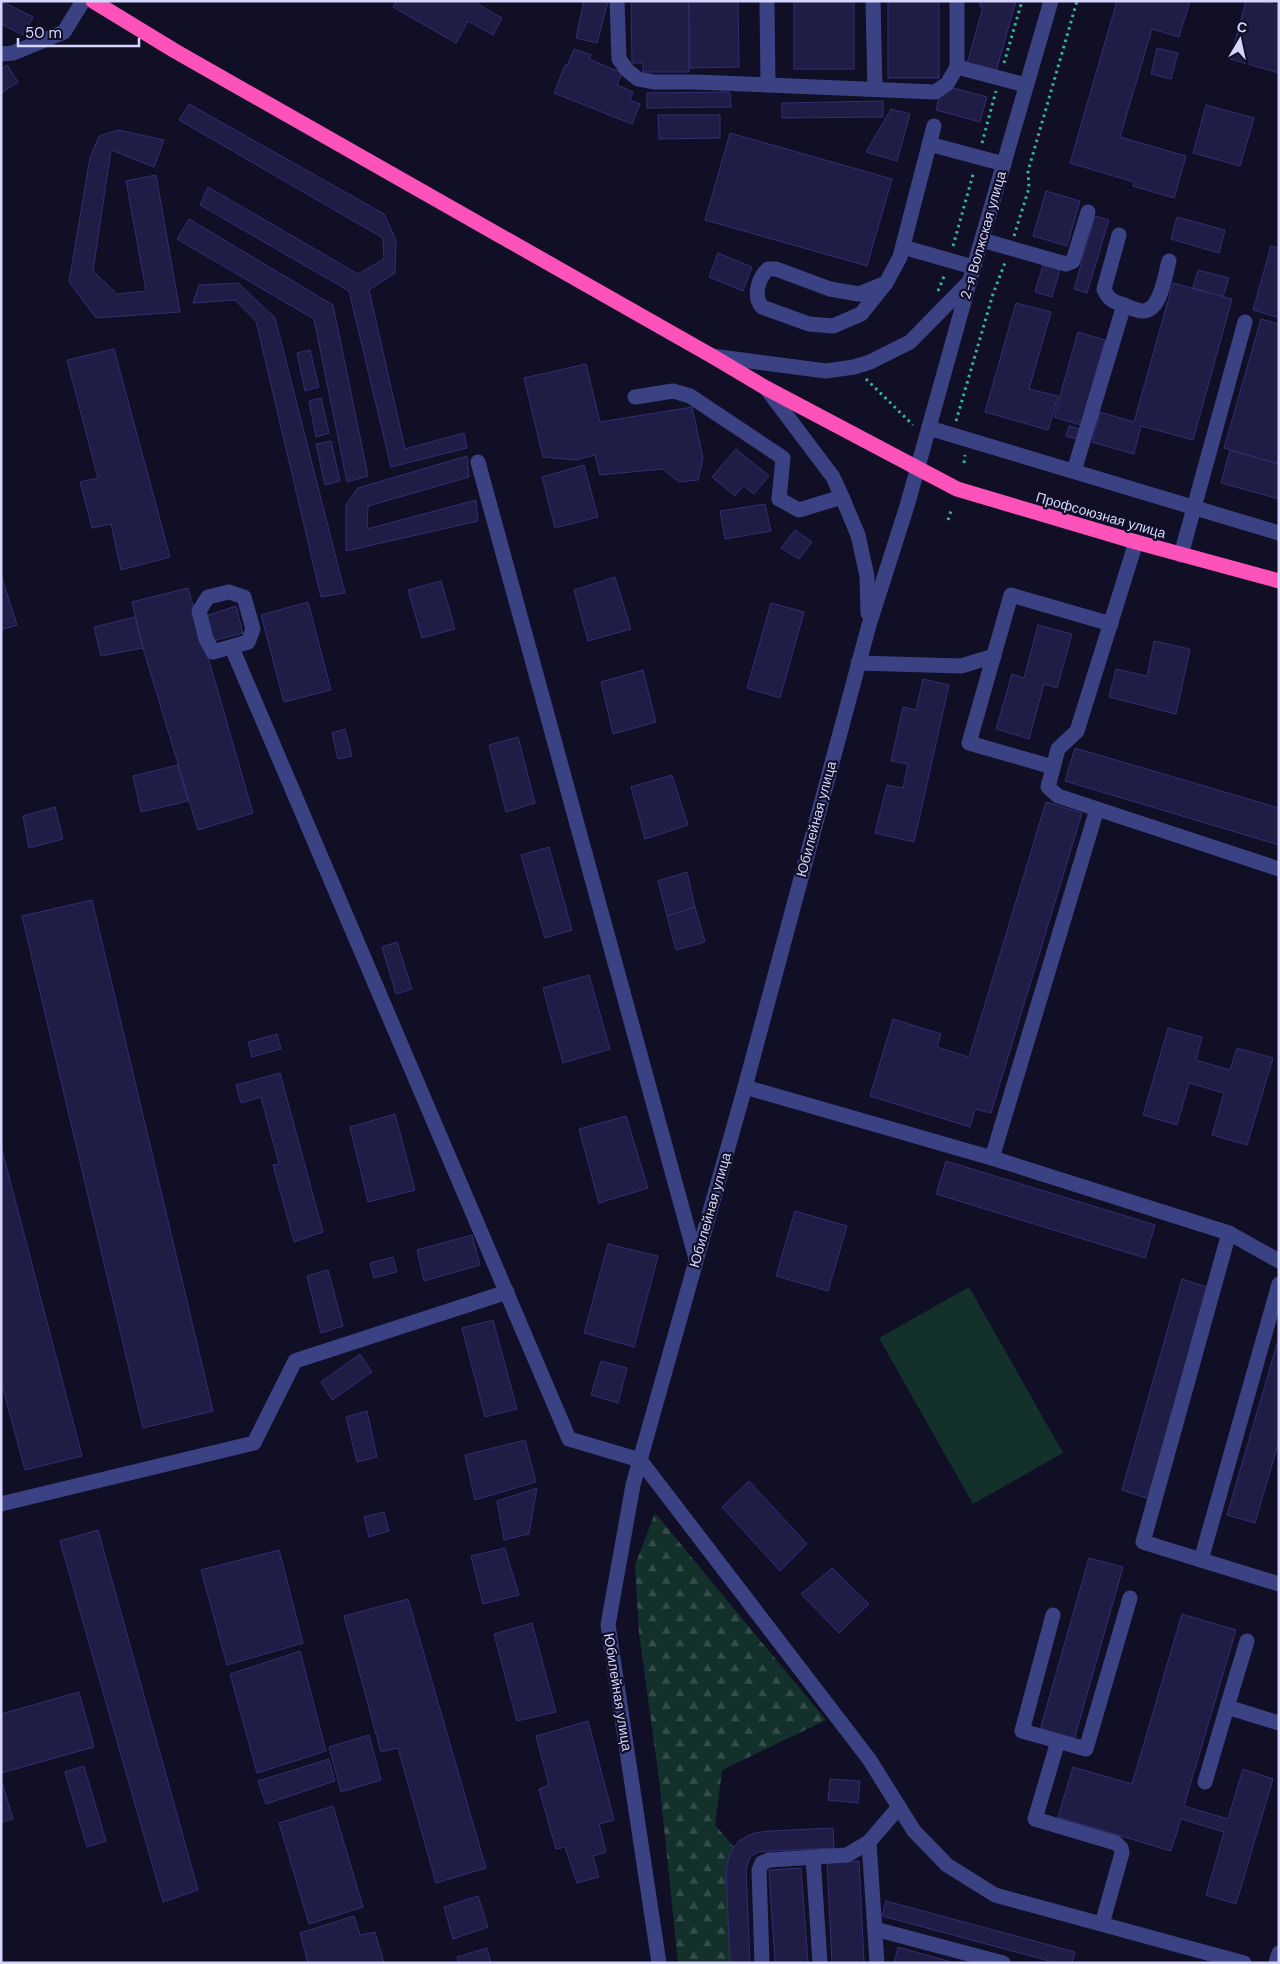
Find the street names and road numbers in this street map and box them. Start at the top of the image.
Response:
street label: 2-я Волжская улица [956,169,1010,301]
street label: Профсоюзная улица [1034,488,1168,542]
street label: Юбилейная улица [792,759,840,879]
street label: Юбилейная улица [685,1150,735,1270]
street label: Юбилейная улица [600,1632,636,1752]

